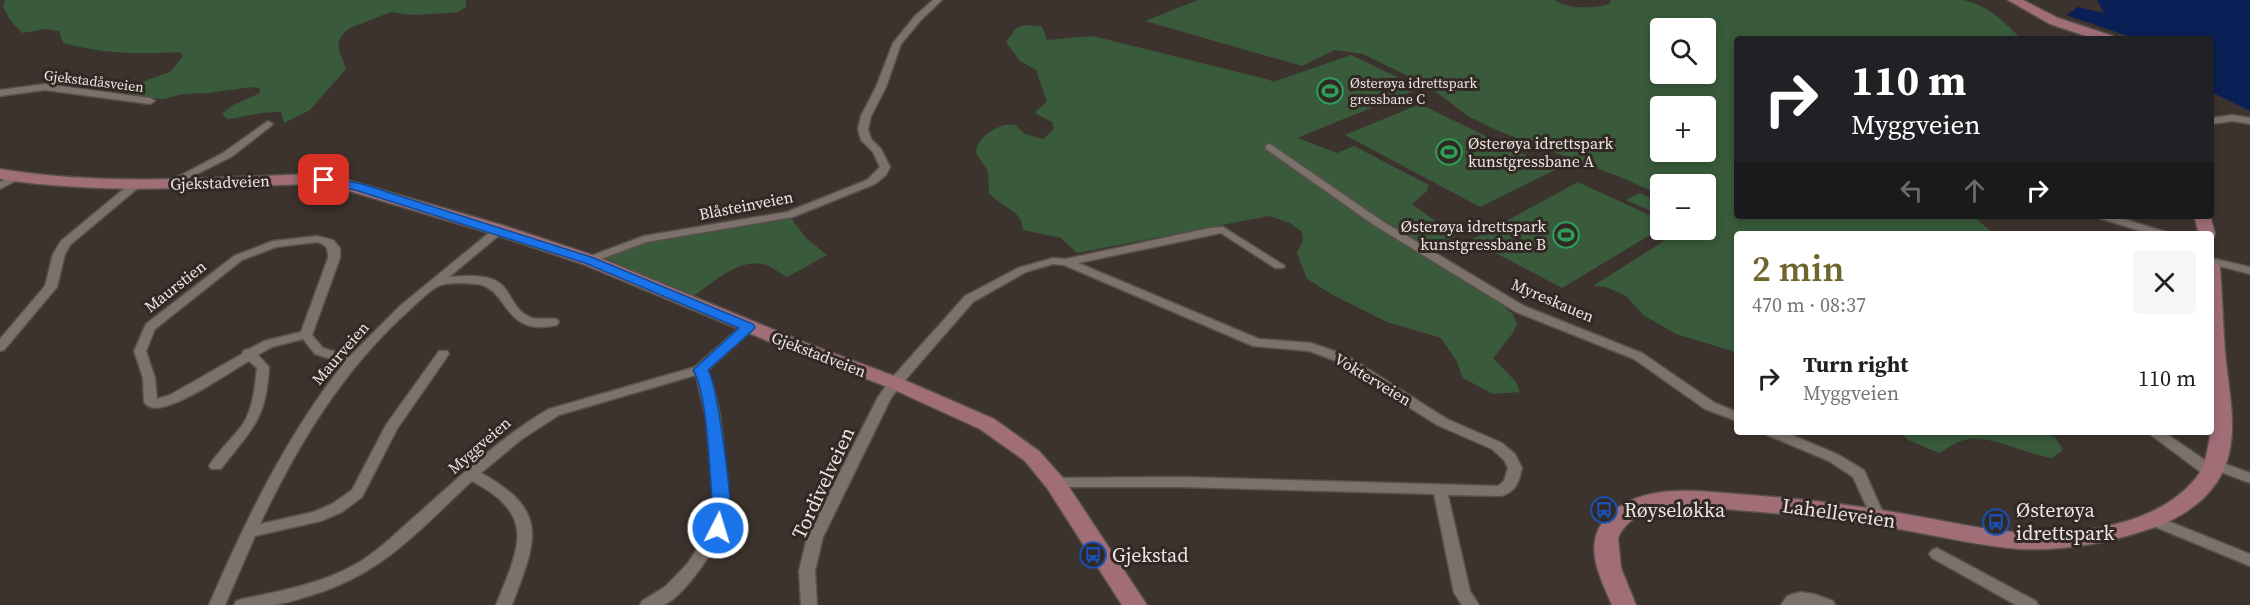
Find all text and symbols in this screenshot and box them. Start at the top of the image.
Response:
map controls [1650,18,1716,240]
button: search [1650,18,1716,84]
text: 110 m [1851,51,1966,109]
icon: right [1752,60,1830,138]
street label: Gjekstadåsveien [43,65,146,97]
place label: Østerøya idrettspark gressbane C [1350,73,1478,109]
sports icon: Østerøya idrettspark gressbane C [1315,76,1345,106]
button: + [1650,96,1716,162]
text: Myggveien [1851,106,1981,143]
place label: Østerøya idrettspark kunstgressbane A [1468,132,1614,172]
sports icon: Østerøya idrettspark kunstgressbane A [1434,137,1464,167]
pin [298,154,349,205]
icon: arrive [307,163,340,196]
street label: Gjekstadveien [170,169,270,195]
button: − [1650,174,1716,240]
icon: left [1895,174,1928,207]
icon: ahead [1958,174,1991,207]
icon: right [2021,174,2054,207]
street label: Blåsteinveien [697,185,795,225]
place label: Østerøya idrettspark kunstgressbane B [1401,215,1546,255]
sports icon: Østerøya idrettspark kunstgressbane B [1551,220,1581,250]
text: 2 min [1752,244,1844,293]
button: close [2133,251,2196,314]
street label: Maurstien [139,255,211,317]
street label: Myreskauen [1508,273,1598,327]
text: 470 m · 08:37 [1752,291,1866,319]
street label: Maurveien [306,316,374,389]
street label: Gjekstadveien [769,326,870,382]
street label: Vokterveien [1331,347,1416,411]
text: Turn right [1803,349,1908,379]
icon: right [1752,362,1785,395]
text: 110 m [2138,363,2196,393]
text: Myggveien [1803,379,1899,407]
street label: Myggveien [443,411,515,479]
street label: Tordivelveien [785,422,861,544]
street label: Lahelleveien [1780,491,1898,535]
bus stop icon: Røyseløkka [1589,495,1619,525]
position arrow [686,496,750,560]
place label: Røyseløkka [1624,496,1726,524]
place label: Østerøya idrettspark [2016,496,2114,547]
bus stop icon: Østerøya idrettspark [1981,507,2011,537]
bus stop icon: Gjekstad [1078,540,1108,570]
place label: Gjekstad [1112,541,1189,569]

